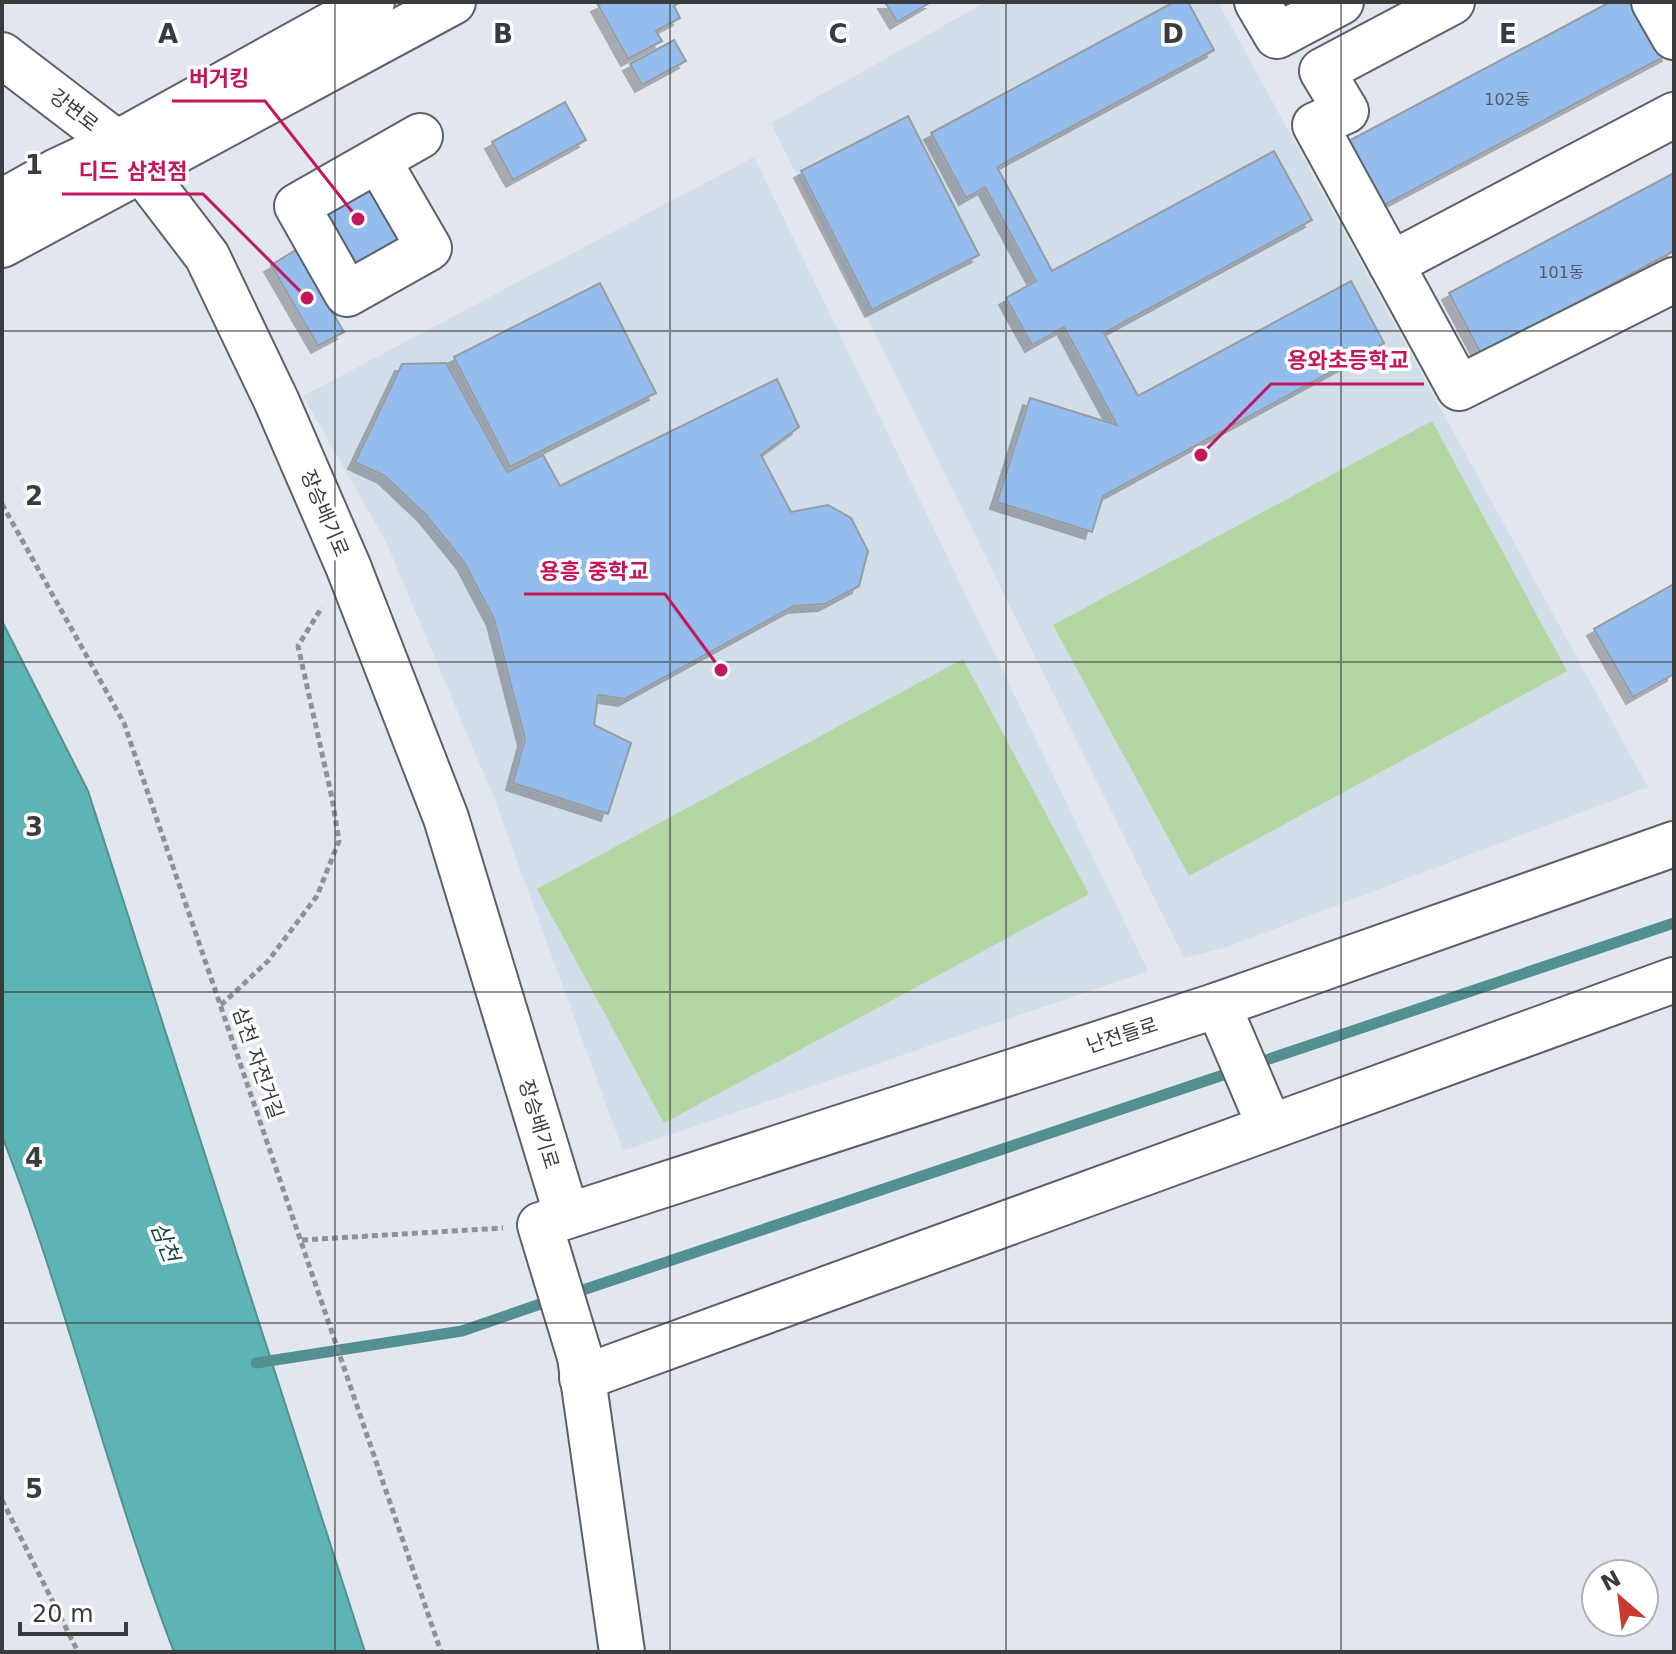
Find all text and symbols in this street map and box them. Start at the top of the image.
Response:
text: A [158,19,178,49]
text: B [493,19,513,49]
text: C [828,19,848,49]
text: D [1162,19,1184,49]
text: E [1499,19,1517,49]
callout: 버거킹 [172,55,265,101]
text: 버거킹 [189,66,249,91]
street label: 강변로 [45,84,103,136]
house number: 102동 [1484,90,1530,109]
callout: 디드 삼천점 [62,148,203,194]
text: 1 [25,150,43,180]
text: 디드 삼천점 [79,159,187,184]
house number: 101동 [1538,263,1584,282]
callout: 용와초등학교 [1271,338,1424,384]
text: 용와초등학교 [1287,348,1409,373]
street label: 장승배기로 [296,466,354,560]
text: 2 [25,481,43,511]
callout: 용흥 중학교 [524,548,665,594]
text: 용흥 중학교 [540,559,648,584]
text: 3 [25,812,43,842]
street label: 삼천 자전거길 [228,1004,288,1122]
street label: 난전들로 [1083,1012,1161,1058]
street label: 장승배기로 [514,1077,564,1171]
text: 4 [25,1143,43,1173]
water label: 삼천 [146,1219,185,1268]
text: 5 [25,1474,43,1504]
north arrow [1580,1558,1660,1638]
text: N [1597,1565,1625,1596]
scale bar [20,1586,126,1636]
text: 20 m [32,1600,94,1628]

